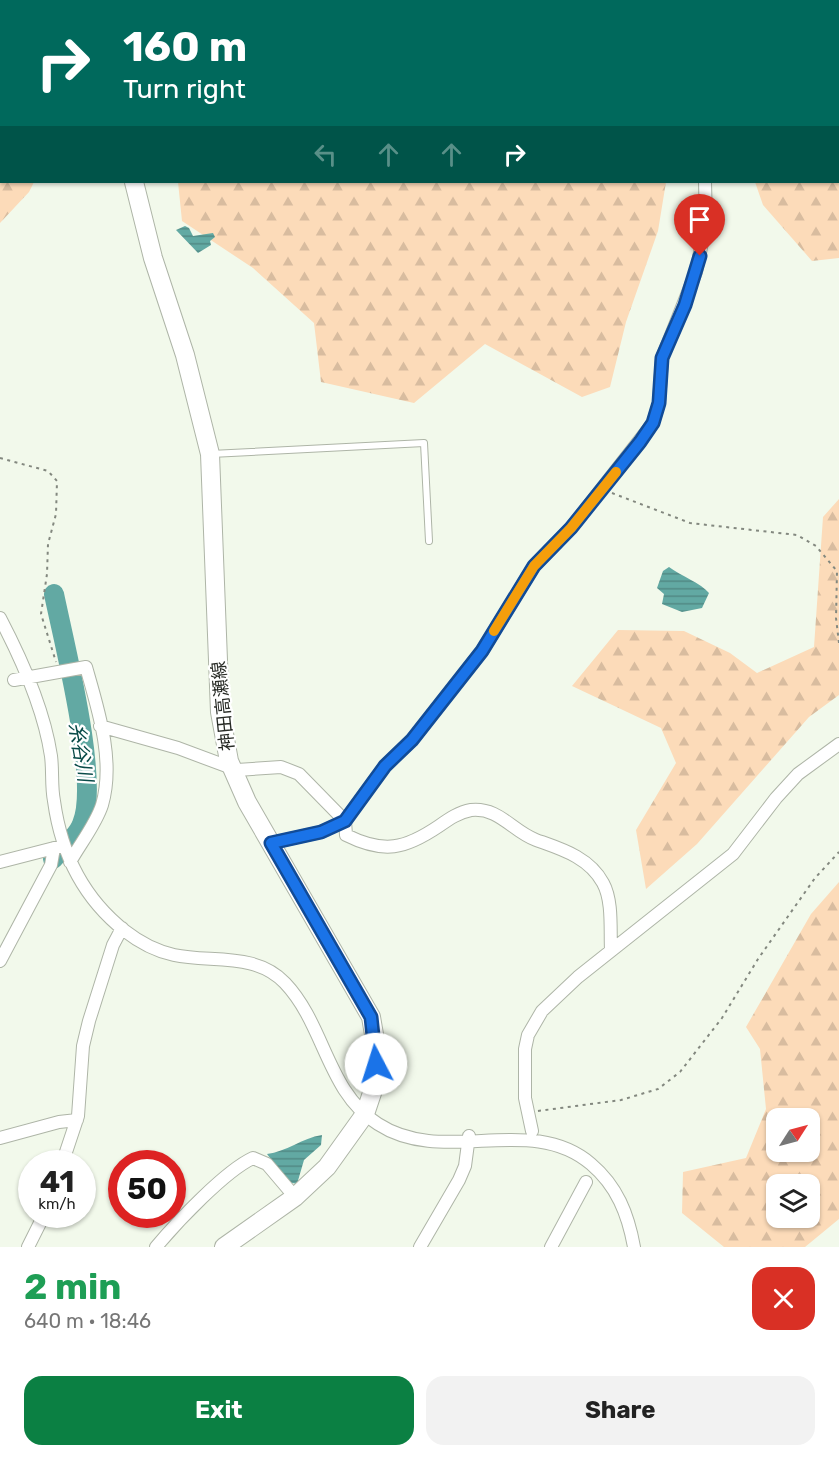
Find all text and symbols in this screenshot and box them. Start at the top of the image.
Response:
text: 160 m [123,22,247,72]
icon: right [24,24,102,102]
text: Turn right [123,73,246,105]
icon: left [309,138,342,171]
icon: ahead [372,138,405,171]
icon: ahead [435,138,468,171]
icon: right [498,138,531,171]
pin [674,194,725,256]
icon: arrive [683,203,716,236]
street label: 神田高瀬線 [207,660,239,752]
water label: 糸谷川 [64,720,98,786]
position arrow [344,1032,408,1096]
north arrow [766,1108,820,1162]
map controls [766,1108,820,1228]
speed limit sign: 50 [108,1150,186,1228]
text: 41 [40,1164,74,1200]
button: layers [766,1174,820,1228]
text: km/h [38,1195,76,1213]
text: 2 min [24,1265,122,1308]
button: close [752,1267,815,1330]
text: 640 m · 18:46 [24,1309,151,1333]
button: Exit [24,1376,414,1445]
button: Share [426,1376,815,1445]

